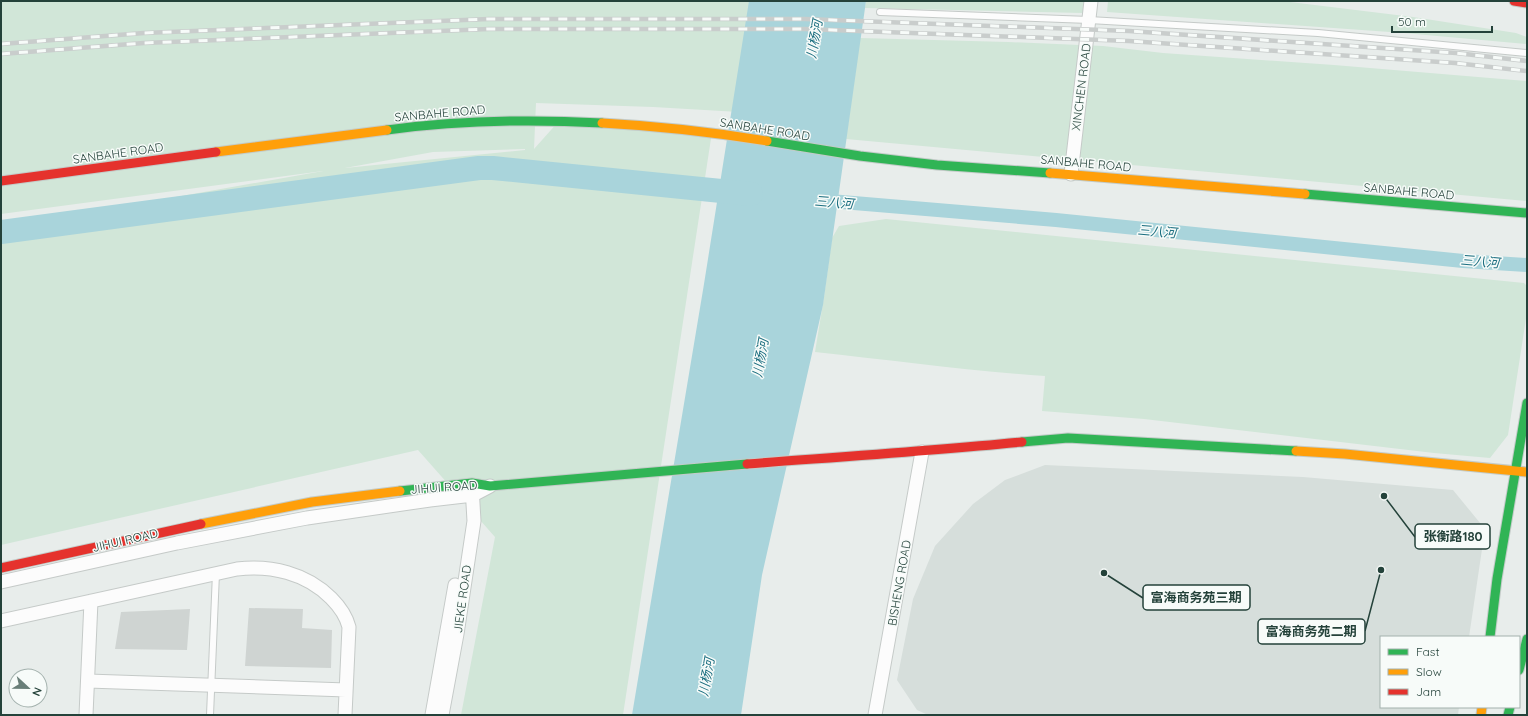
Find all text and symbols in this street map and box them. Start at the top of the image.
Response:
scale bar [1392,8,1492,34]
text: 50 m [1398,14,1426,29]
water label: 川杨河 [803,15,826,60]
street label: XINCHEN ROAD [1068,42,1094,131]
street label: SANBAHE ROAD [394,102,486,124]
street label: SANBAHE ROAD [719,114,811,144]
street label: SANBAHE ROAD [72,139,164,167]
street label: SANBAHE ROAD [1040,152,1132,174]
street label: SANBAHE ROAD [1363,180,1455,202]
water label: 三八河 [814,192,857,212]
water label: 三八河 [1137,221,1180,241]
water label: 三八河 [1460,251,1503,271]
water label: 川杨河 [749,334,772,379]
street label: JIHUI ROAD [410,477,478,497]
callout: 张衡路180 [1415,524,1490,549]
street label: JIHUI ROAD [91,525,160,555]
text: 张衡路180 [1423,528,1483,544]
street label: BISHENG ROAD [884,539,914,627]
street label: JIEKE ROAD [450,564,474,634]
callout: 富海商务苑三期 [1143,585,1250,610]
text: 富海商务苑三期 [1150,589,1242,605]
callout: 富海商务苑二期 [1258,619,1365,644]
text: 富海商务苑二期 [1265,623,1357,639]
legend [1380,636,1520,708]
text: Fast [1416,644,1440,659]
water label: 川杨河 [695,653,718,698]
text: Slow [1416,664,1442,679]
north arrow [8,668,48,708]
text: Jam [1416,684,1441,699]
text: N [29,685,45,698]

